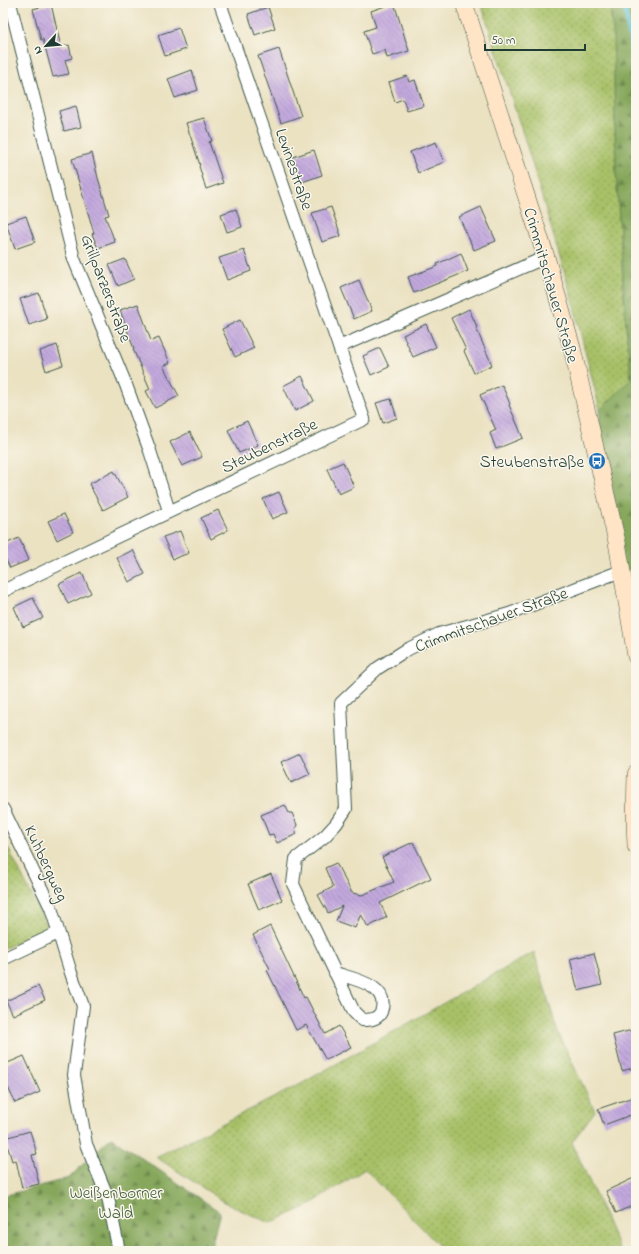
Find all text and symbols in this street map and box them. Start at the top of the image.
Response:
north arrow [26,26,66,66]
scale bar [485,26,585,52]
text: 50 m [491,32,515,50]
text: N [29,43,47,57]
street label: Levinestraße [268,125,319,214]
street label: Crimmitschauer Straße [516,205,585,366]
street label: Grillparzerstraße [74,231,138,346]
street label: Steubenstraße [217,412,322,480]
place label: Steubenstraße [480,450,584,475]
bus stop icon: Steubenstraße [587,451,607,471]
street label: Crimmitschauer Straße [412,581,572,660]
street label: Kuhbergweg [15,821,74,907]
park label: Weißenborner Wald [69,1181,163,1226]

